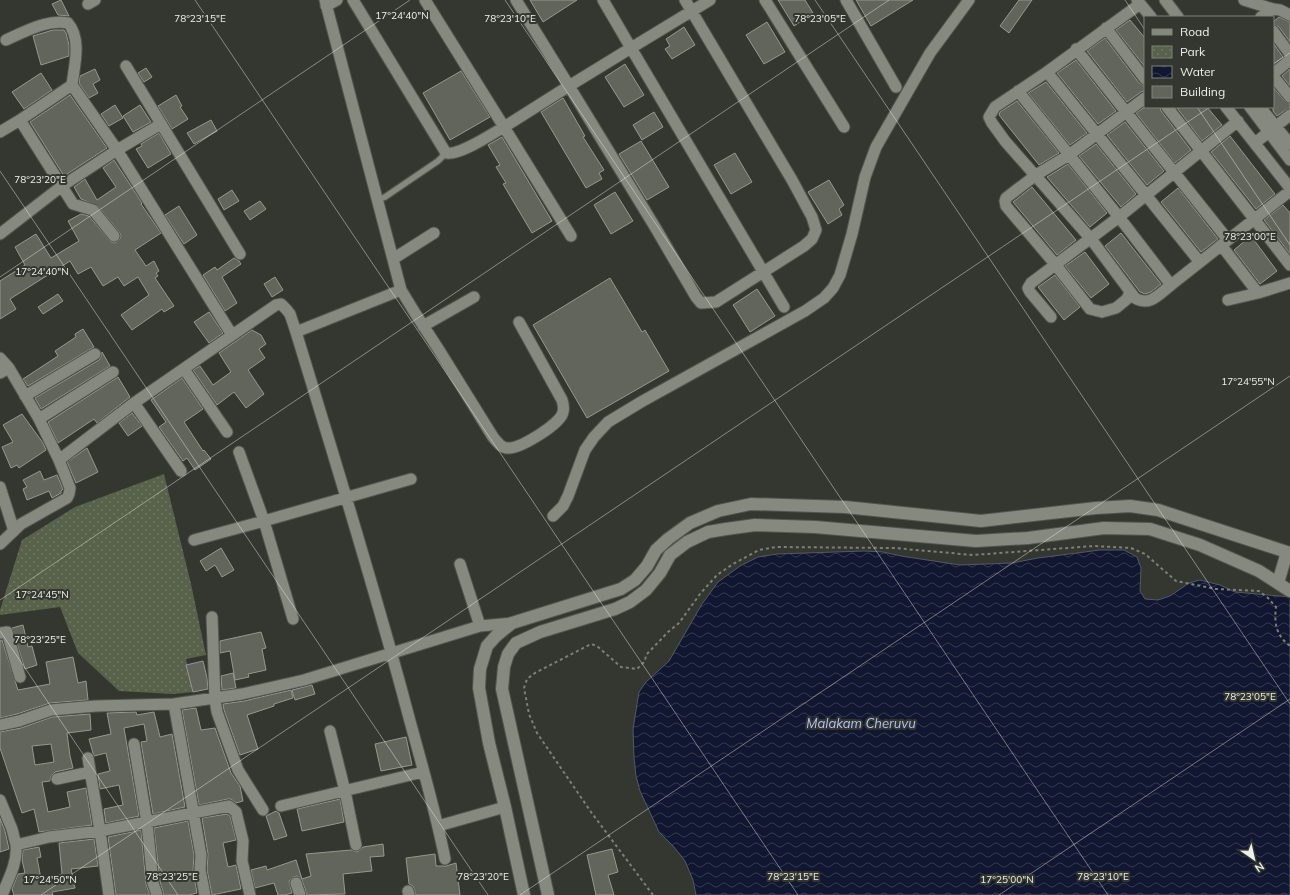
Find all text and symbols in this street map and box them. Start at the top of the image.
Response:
text: 17°24'40"N [375,9,429,22]
text: 78°23'15"E [174,12,226,25]
text: 78°23'10"E [484,12,536,25]
text: 78°23'05"E [794,12,846,25]
legend [1144,16,1274,108]
text: Road [1180,24,1209,39]
text: Park [1180,44,1206,59]
text: Water [1180,64,1216,79]
text: Building [1180,84,1225,99]
text: 78°23'20"E [14,173,66,186]
text: 78°23'00"E [1224,230,1276,243]
text: 17°24'40"N [15,265,69,278]
text: 17°24'55"N [1221,375,1275,388]
text: 17°24'45"N [15,588,69,601]
text: 78°23'25"E [14,633,66,646]
text: 78°23'05"E [1224,690,1276,703]
water label: Malakam Cheruvu [806,715,916,731]
north arrow [1234,839,1274,879]
text: N [1252,859,1267,875]
text: 78°23'25"E [146,870,198,883]
text: 78°23'20"E [457,870,509,883]
text: 78°23'15"E [767,870,819,883]
text: 78°23'10"E [1077,870,1129,883]
text: 17°24'50"N [23,873,77,886]
text: 17°25'00"N [980,873,1034,886]

